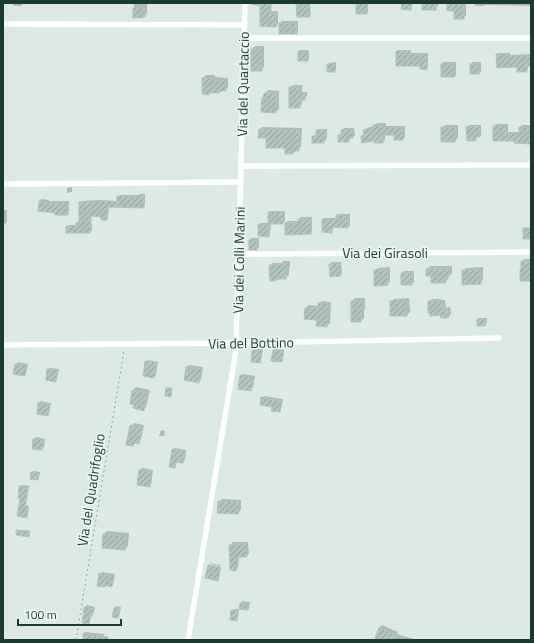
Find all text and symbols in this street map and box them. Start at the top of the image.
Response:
street label: Via del Quartaccio [231,31,254,137]
street label: Via dei Colli Marini [227,206,250,314]
street label: Via dei Girasoli [342,242,428,263]
street label: Via del Bottino [208,331,294,354]
street label: Via del Quadrifoglio [71,432,110,548]
scale bar [18,601,121,627]
text: 100 m [24,605,57,624]

